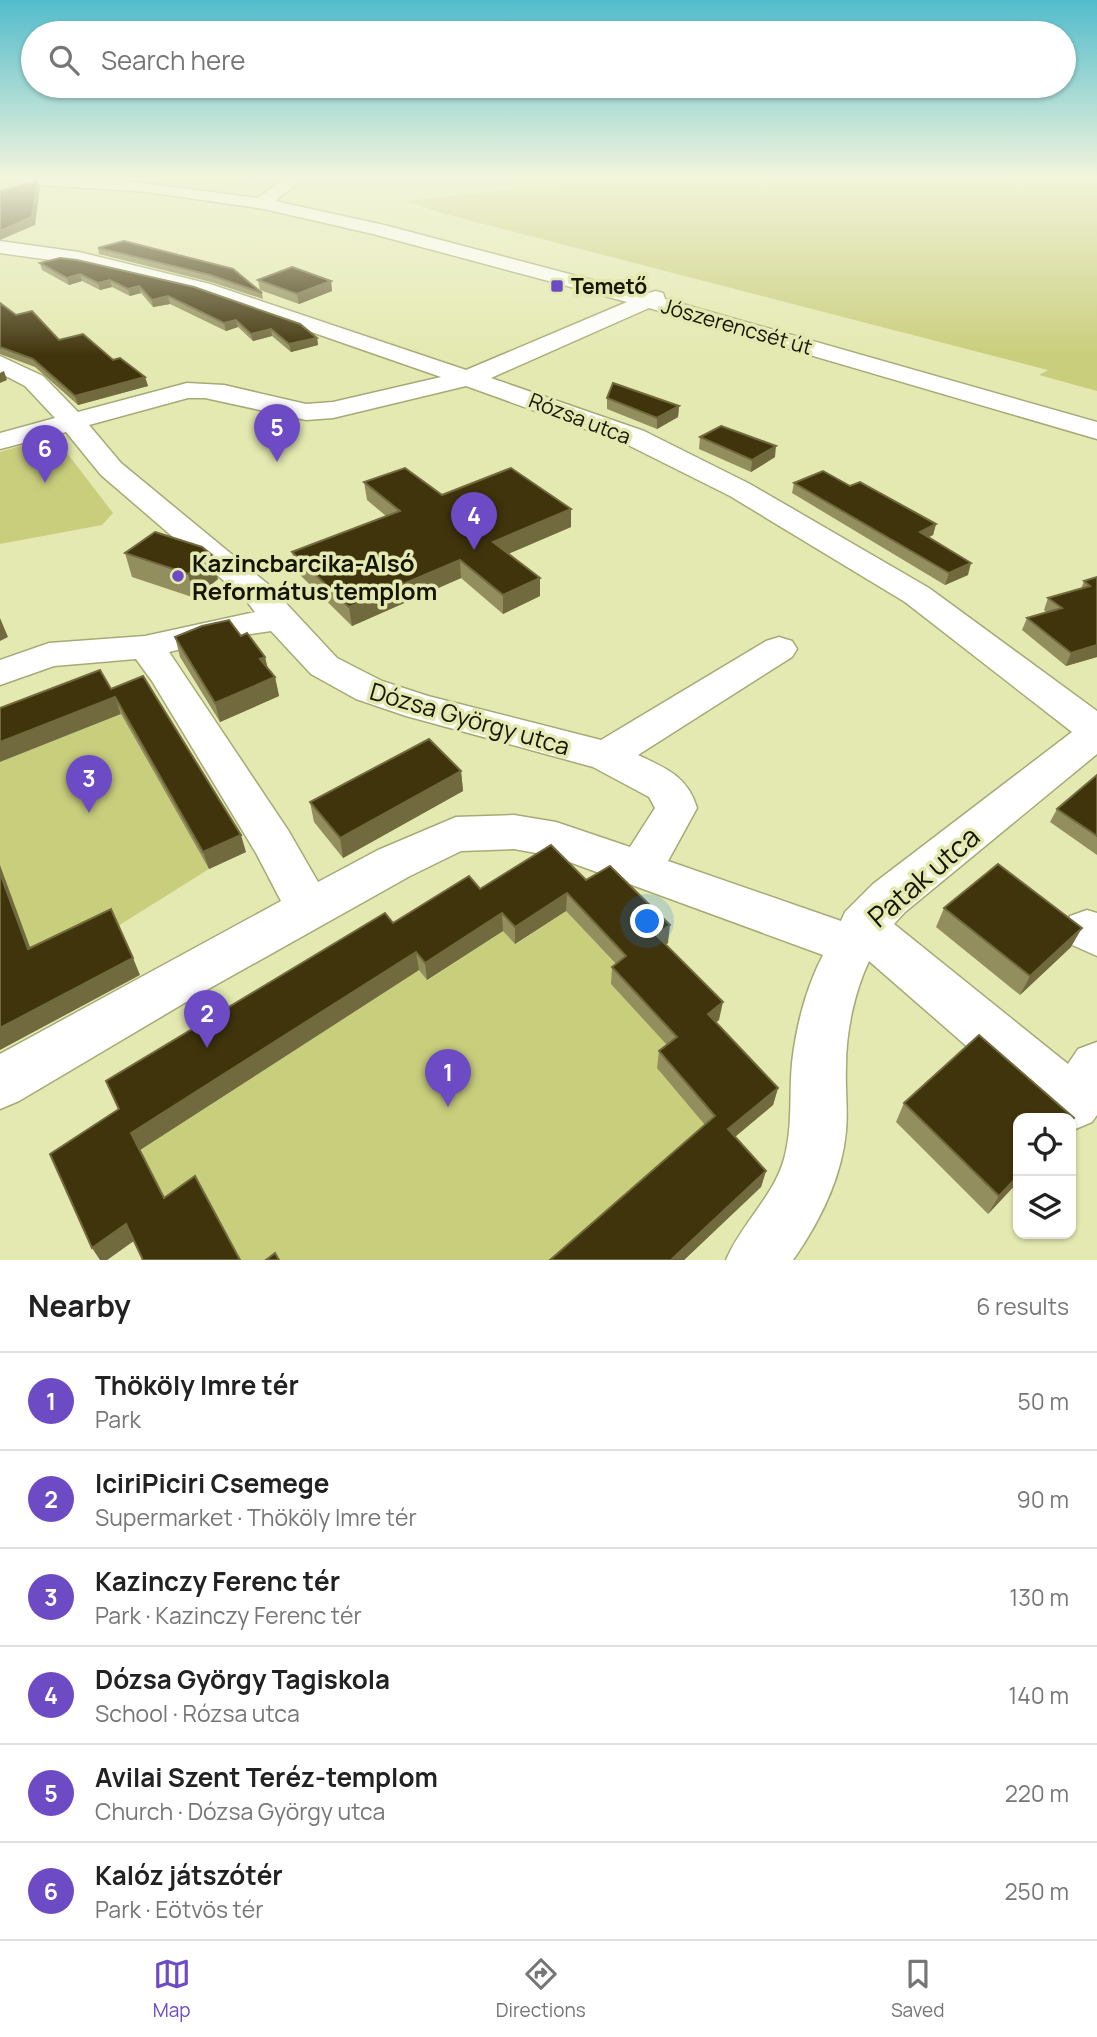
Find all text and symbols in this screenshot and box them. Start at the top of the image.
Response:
search box [21,21,1076,98]
icon: search [45,41,83,79]
text: Search here [101,42,246,78]
place label: Temető [571,272,647,300]
marker: Temető [549,278,565,294]
street label: Jószerencsét út [658,291,816,361]
street label: Rózsa utca [525,386,635,450]
pin: 5 [254,404,300,462]
pin: 6 [22,425,68,483]
pin: 4 [451,492,497,550]
place label: Kazincbarcika-Alsó Református templom [192,546,437,607]
marker: Kazincbarcika-Alsó Református templom [170,568,186,584]
street label: Dózsa György utca [366,674,574,762]
pin: 3 [66,755,112,813]
street label: Patak utca [859,817,987,935]
your location [630,904,664,938]
pin: 2 [184,990,230,1048]
pin: 1 [425,1049,471,1107]
map controls [1013,1113,1076,1239]
button: locate [1013,1113,1076,1176]
button: layers [1013,1176,1076,1239]
text: Nearby [28,1285,131,1326]
text: 6 results [976,1290,1069,1322]
text: Thököly Imre tér [95,1367,299,1403]
text: 1 [46,1385,56,1417]
text: 50 m [1018,1385,1069,1417]
text: Park [95,1403,141,1435]
text: IciriPiciri Csemege [95,1465,329,1501]
text: 2 [44,1483,58,1515]
text: 90 m [1017,1483,1069,1515]
text: Supermarket · Thököly Imre tér [95,1501,417,1533]
text: Kazinczy Ferenc tér [95,1563,340,1599]
text: 3 [44,1581,58,1613]
text: 130 m [1009,1581,1069,1613]
text: Park · Kazinczy Ferenc tér [95,1599,362,1631]
text: Dózsa György Tagiskola [95,1661,390,1697]
text: 4 [44,1679,58,1711]
text: 140 m [1008,1679,1069,1711]
text: School · Rózsa utca [95,1697,300,1729]
text: Avilai Szent Teréz-templom [95,1759,438,1795]
text: 5 [44,1777,58,1809]
text: 220 m [1005,1777,1069,1809]
text: Church · Dózsa György utca [95,1795,385,1827]
text: Kalóz játszótér [95,1857,283,1893]
text: 6 [44,1875,58,1907]
text: 250 m [1004,1875,1069,1907]
text: Park · Eötvös tér [95,1893,264,1925]
tab: Map [153,1955,191,2023]
tab: Directions [496,1955,586,2023]
tab: Saved [891,1955,944,2023]

